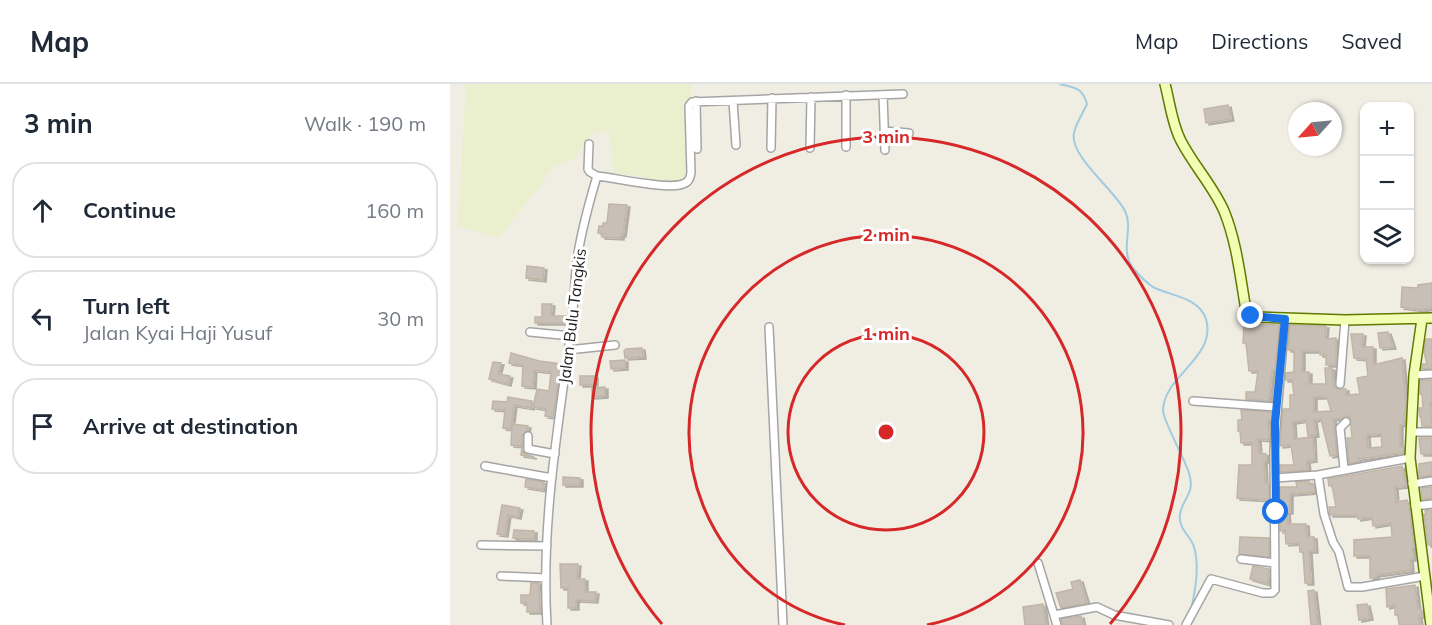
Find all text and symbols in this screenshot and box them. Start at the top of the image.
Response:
text: Map [30,24,89,59]
text: Map [1135,28,1178,54]
text: Directions [1211,28,1308,54]
text: Saved [1341,28,1402,54]
north arrow [1288,102,1342,156]
map controls [1360,102,1414,264]
button: + [1360,102,1414,156]
text: 3 min [24,107,93,140]
text: Walk · 190 m [304,111,426,136]
text: 3 min [862,125,910,148]
button: − [1360,156,1414,210]
icon: ahead [26,194,59,227]
text: Continue [83,196,176,224]
text: 160 m [365,198,424,223]
button: layers [1360,210,1414,264]
text: 2 min [862,223,910,246]
street label: Jalan Bulu Tangkis [554,247,590,385]
text: Turn left [83,292,170,320]
icon: left [26,302,59,335]
route end [1237,302,1263,328]
text: 30 m [377,306,424,331]
text: Jalan Kyai Haji Yusuf [83,320,272,345]
text: 1 min [862,322,910,345]
icon: arrive [26,410,59,443]
text: Arrive at destination [83,412,298,440]
centre of rings [876,422,896,442]
route start [1262,498,1288,524]

